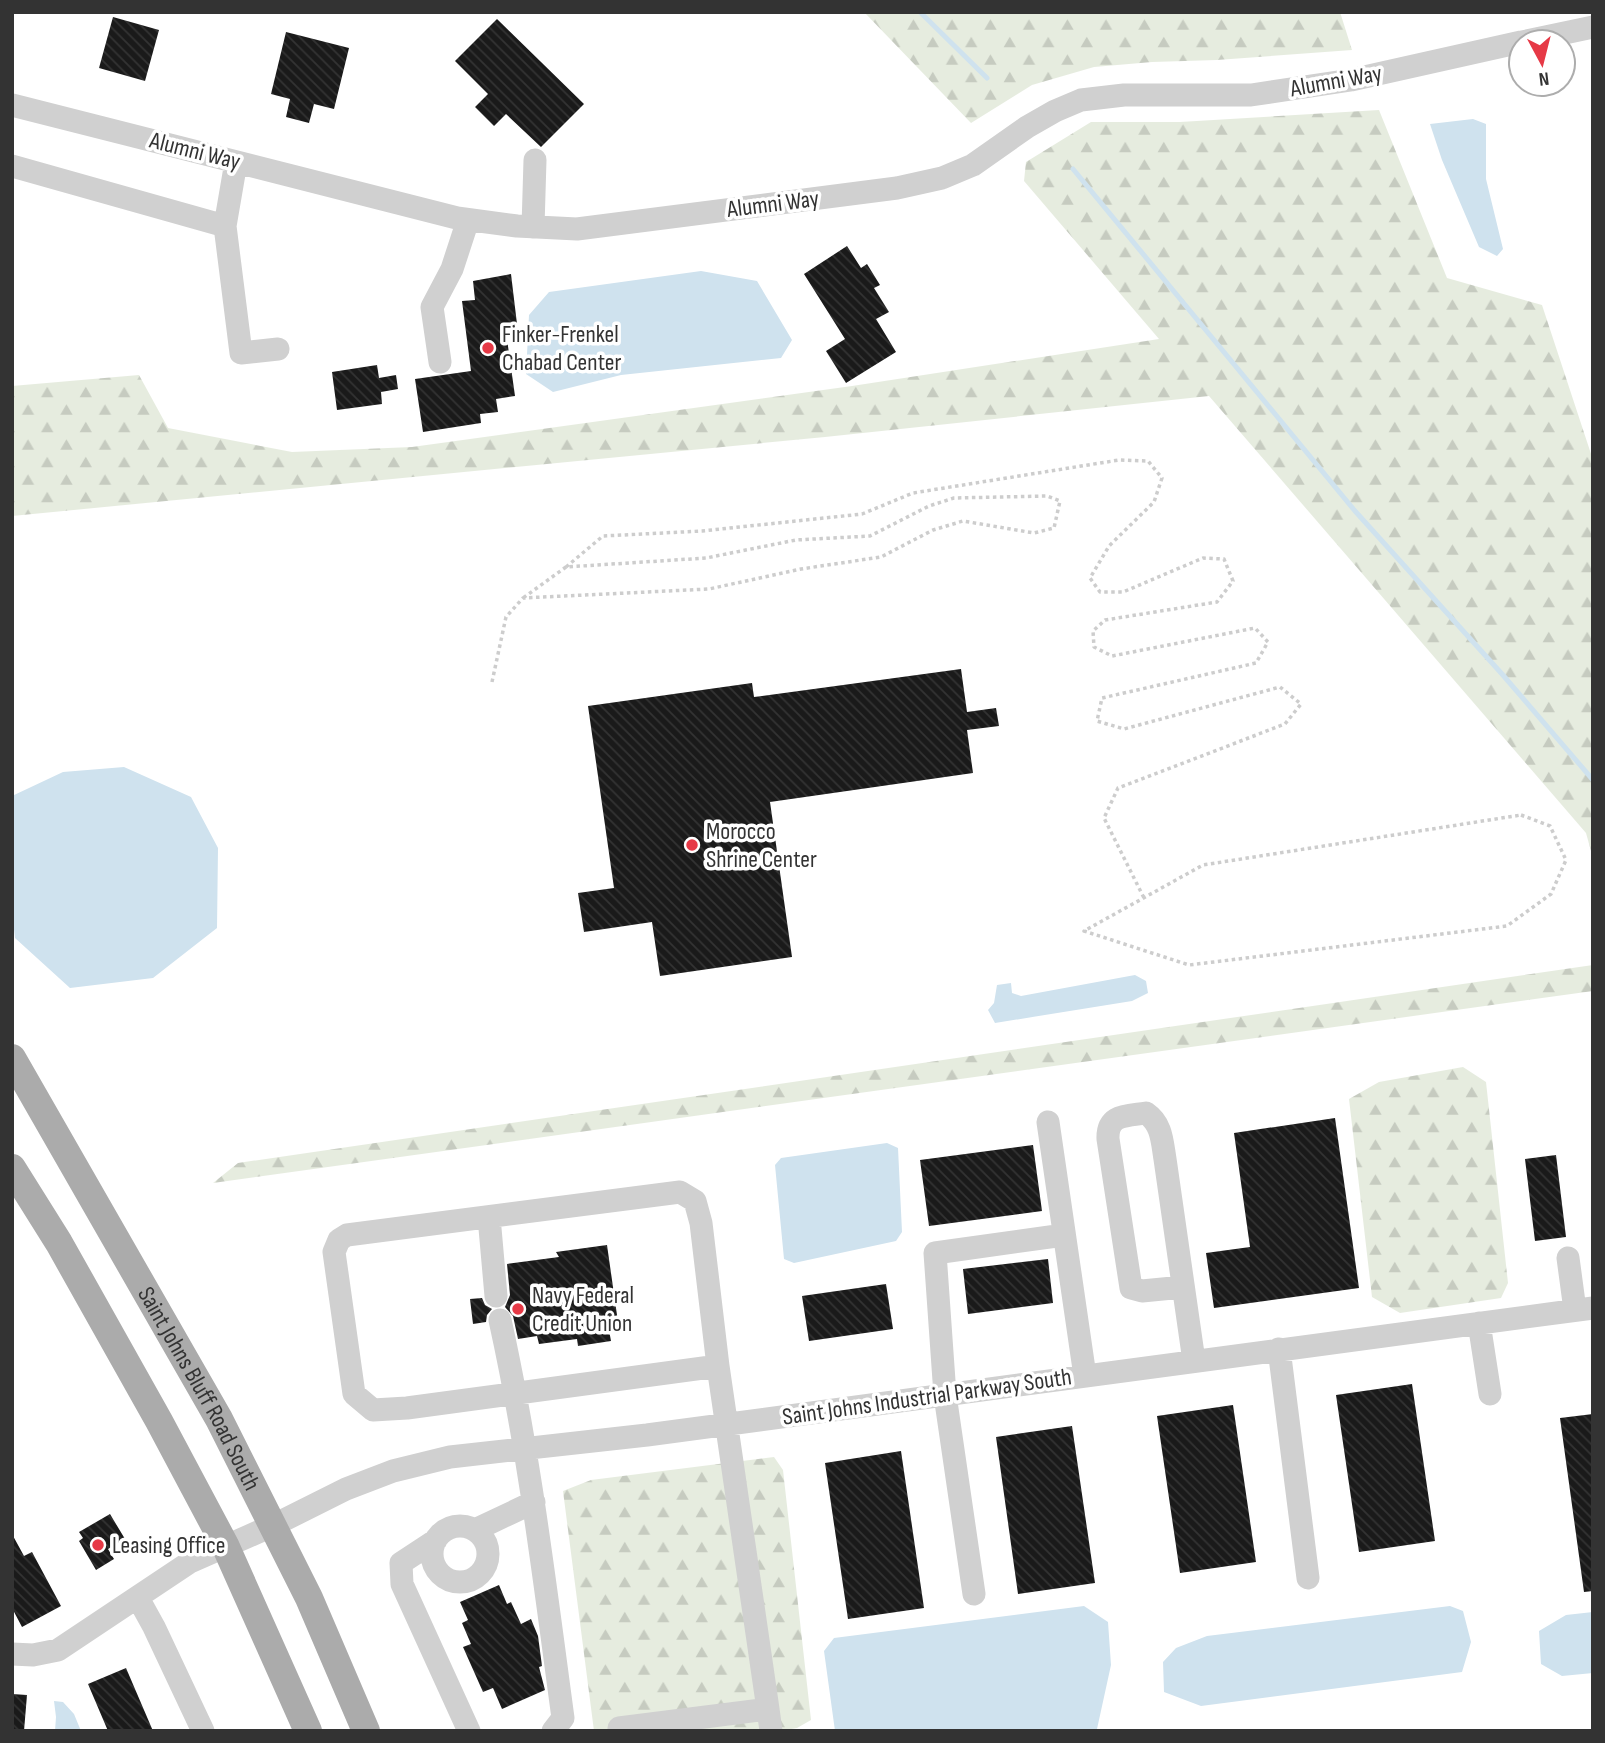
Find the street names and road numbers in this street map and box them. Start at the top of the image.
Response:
street label: Alumni Way [1287,59,1384,103]
street label: Alumni Way [146,126,243,176]
street label: Alumni Way [724,184,821,224]
street label: Saint Johns Bluff Road South [132,1282,267,1495]
street label: Saint Johns Industrial Parkway South [781,1362,1073,1432]

